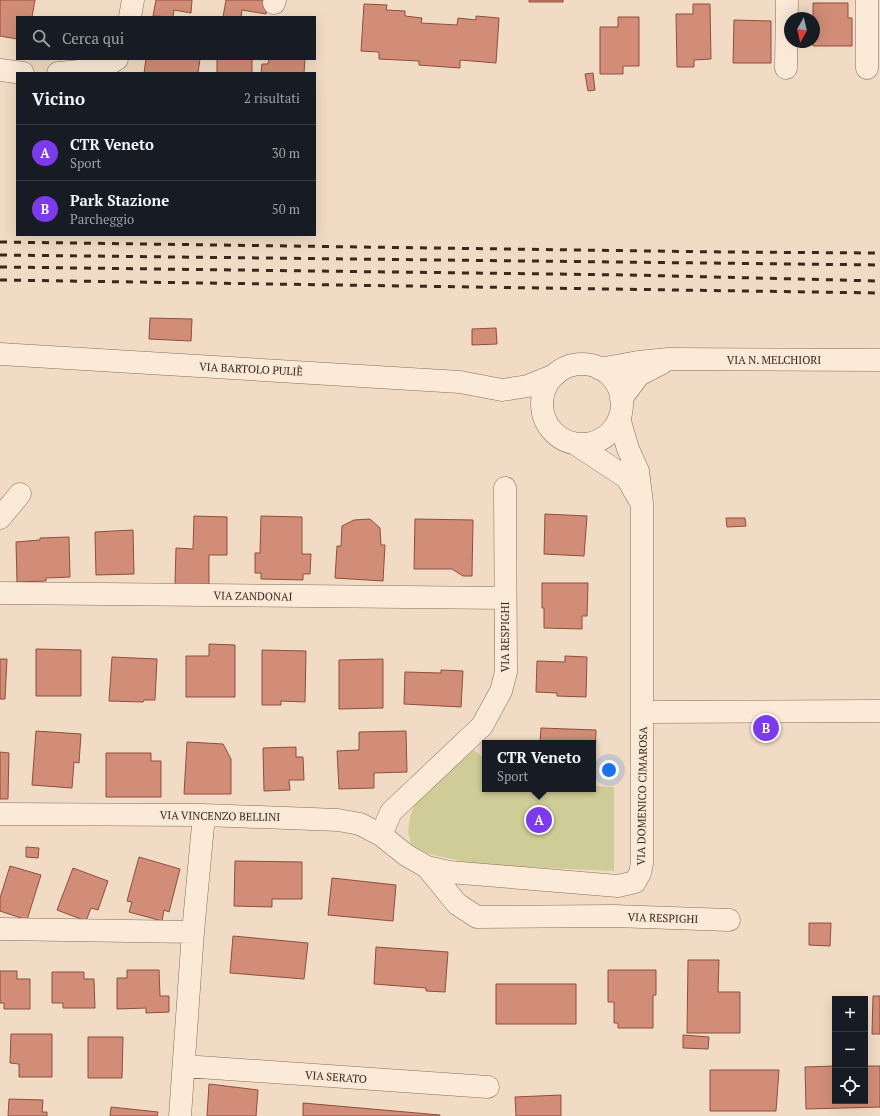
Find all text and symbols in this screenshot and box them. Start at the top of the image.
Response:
north arrow [784,12,820,48]
search box [16,16,316,60]
icon: search [30,27,52,49]
text: Cerca qui [62,28,124,48]
text: Vicino [32,87,85,110]
text: 2 risultati [244,89,300,107]
text: CTR Veneto [70,134,154,154]
text: A [40,144,50,162]
text: 30 m [272,144,300,162]
text: Sport [70,154,101,172]
text: Park Stazione [70,190,169,210]
text: B [41,200,49,218]
text: 50 m [272,200,300,218]
text: Parcheggio [70,210,134,228]
street label: VIA N. MELCHIORI [727,353,821,367]
street label: VIA BARTOLO PULIÈ [199,359,303,379]
street label: VIA ZANDONAI [213,588,293,604]
street label: VIA RESPIGHI [498,602,512,672]
pin: B [753,713,779,743]
street label: VIA DOMENICO CIMAROSA [634,726,650,866]
popup [482,740,596,792]
text: CTR Veneto [497,747,581,767]
your location [599,760,619,780]
text: Sport [497,767,528,785]
pin: A [526,805,552,835]
street label: VIA VINCENZO BELLINI [160,808,280,824]
street label: VIA RESPIGHI [627,910,699,926]
map controls [832,996,868,1104]
button: + [832,996,868,1032]
button: − [832,1032,868,1068]
street label: VIA SERATO [305,1068,367,1086]
button: locate [832,1068,868,1104]

